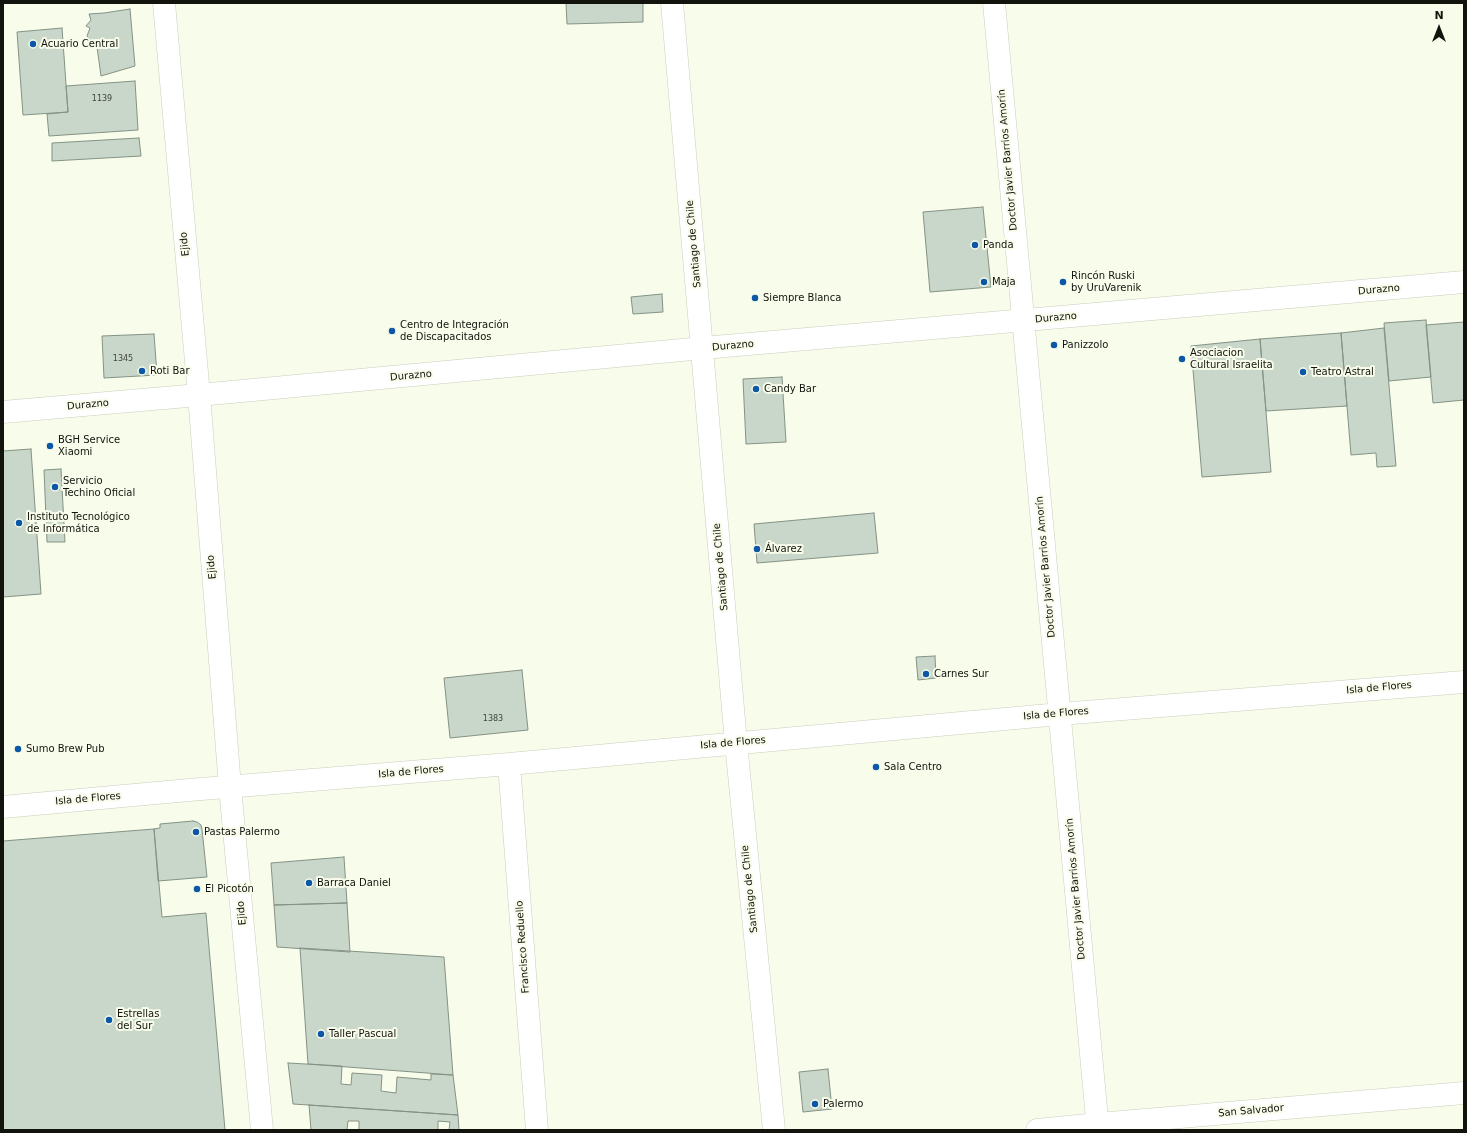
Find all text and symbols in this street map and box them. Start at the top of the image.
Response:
north arrow [1419,8,1459,48]
text: N [1434,9,1444,22]
place label: Acuario Central [41,38,118,50]
marker: Acuario Central [28,39,38,49]
street label: Doctor Javier Barrios Amorín [996,89,1020,231]
house number: 1139 [92,94,112,104]
street label: Santiago de Chile [684,200,704,288]
street label: Ejido [178,231,192,257]
place label: Panda [983,239,1014,251]
marker: Panda [970,240,980,250]
place label: Rincón Ruski by UruVarenik [1071,270,1141,294]
place label: Maja [992,276,1016,288]
marker: Maja [979,277,989,287]
marker: Rincón Ruski by UruVarenik [1058,277,1068,287]
street label: Durazno [1358,282,1400,298]
place label: Siempre Blanca [763,292,841,304]
marker: Siempre Blanca [750,293,760,303]
street label: Durazno [1035,310,1077,326]
place label: Centro de Integración de Discapacitados [400,319,509,342]
marker: Centro de Integración de Discapacitados [387,326,397,336]
street label: Durazno [712,338,754,354]
place label: Panizzolo [1062,339,1108,351]
marker: Panizzolo [1049,340,1059,350]
place label: Asociacion Cultural Israelita [1190,347,1273,370]
house number: 1345 [113,354,133,364]
marker: Asociacion Cultural Israelita [1177,354,1187,364]
place label: Roti Bar [150,365,190,377]
marker: Roti Bar [137,366,147,376]
place label: Teatro Astral [1311,366,1374,378]
marker: Teatro Astral [1298,367,1308,377]
street label: Durazno [390,368,432,384]
place label: Candy Bar [764,383,816,395]
marker: Candy Bar [751,384,761,394]
street label: Durazno [67,397,109,413]
place label: BGH Service Xiaomi [58,434,120,458]
marker: BGH Service Xiaomi [45,441,55,451]
place label: Servicio Techino Oficial [63,475,135,498]
marker: Servicio Techino Oficial [50,482,60,492]
street label: Doctor Javier Barrios Amorín [1034,496,1058,638]
place label: Instituto Tecnológico de Informática [27,511,130,534]
marker: Instituto Tecnológico de Informática [14,518,24,528]
street label: Santiago de Chile [711,523,731,611]
place label: Álvarez [765,543,802,555]
marker: Álvarez [752,544,762,554]
street label: Ejido [205,554,219,580]
place label: Carnes Sur [934,668,989,680]
marker: Carnes Sur [921,669,931,679]
street label: Isla de Flores [1346,679,1412,697]
street label: Isla de Flores [1023,705,1089,723]
house number: 1383 [483,714,503,724]
street label: Isla de Flores [700,734,766,752]
place label: Sumo Brew Pub [26,743,105,755]
marker: Sumo Brew Pub [13,744,23,754]
place label: Sala Centro [884,761,942,773]
marker: Sala Centro [871,762,881,772]
street label: Isla de Flores [378,763,444,781]
street label: Isla de Flores [55,790,121,808]
street label: Doctor Javier Barrios Amorín [1064,818,1088,960]
place label: Pastas Palermo [204,826,280,838]
marker: Pastas Palermo [191,827,201,837]
street label: Santiago de Chile [739,845,761,933]
place label: Barraca Daniel [317,877,391,889]
marker: Barraca Daniel [304,878,314,888]
place label: El Picotón [205,883,254,895]
marker: El Picotón [192,884,202,894]
street label: Ejido [235,900,249,926]
street label: Francisco Reduello [514,900,532,994]
place label: Estrellas del Sur [117,1008,159,1032]
marker: Estrellas del Sur [104,1015,114,1025]
place label: Taller Pascual [329,1028,396,1040]
marker: Taller Pascual [316,1029,326,1039]
place label: Palermo [823,1098,863,1110]
marker: Palermo [810,1099,820,1109]
street label: San Salvador [1218,1102,1284,1120]

